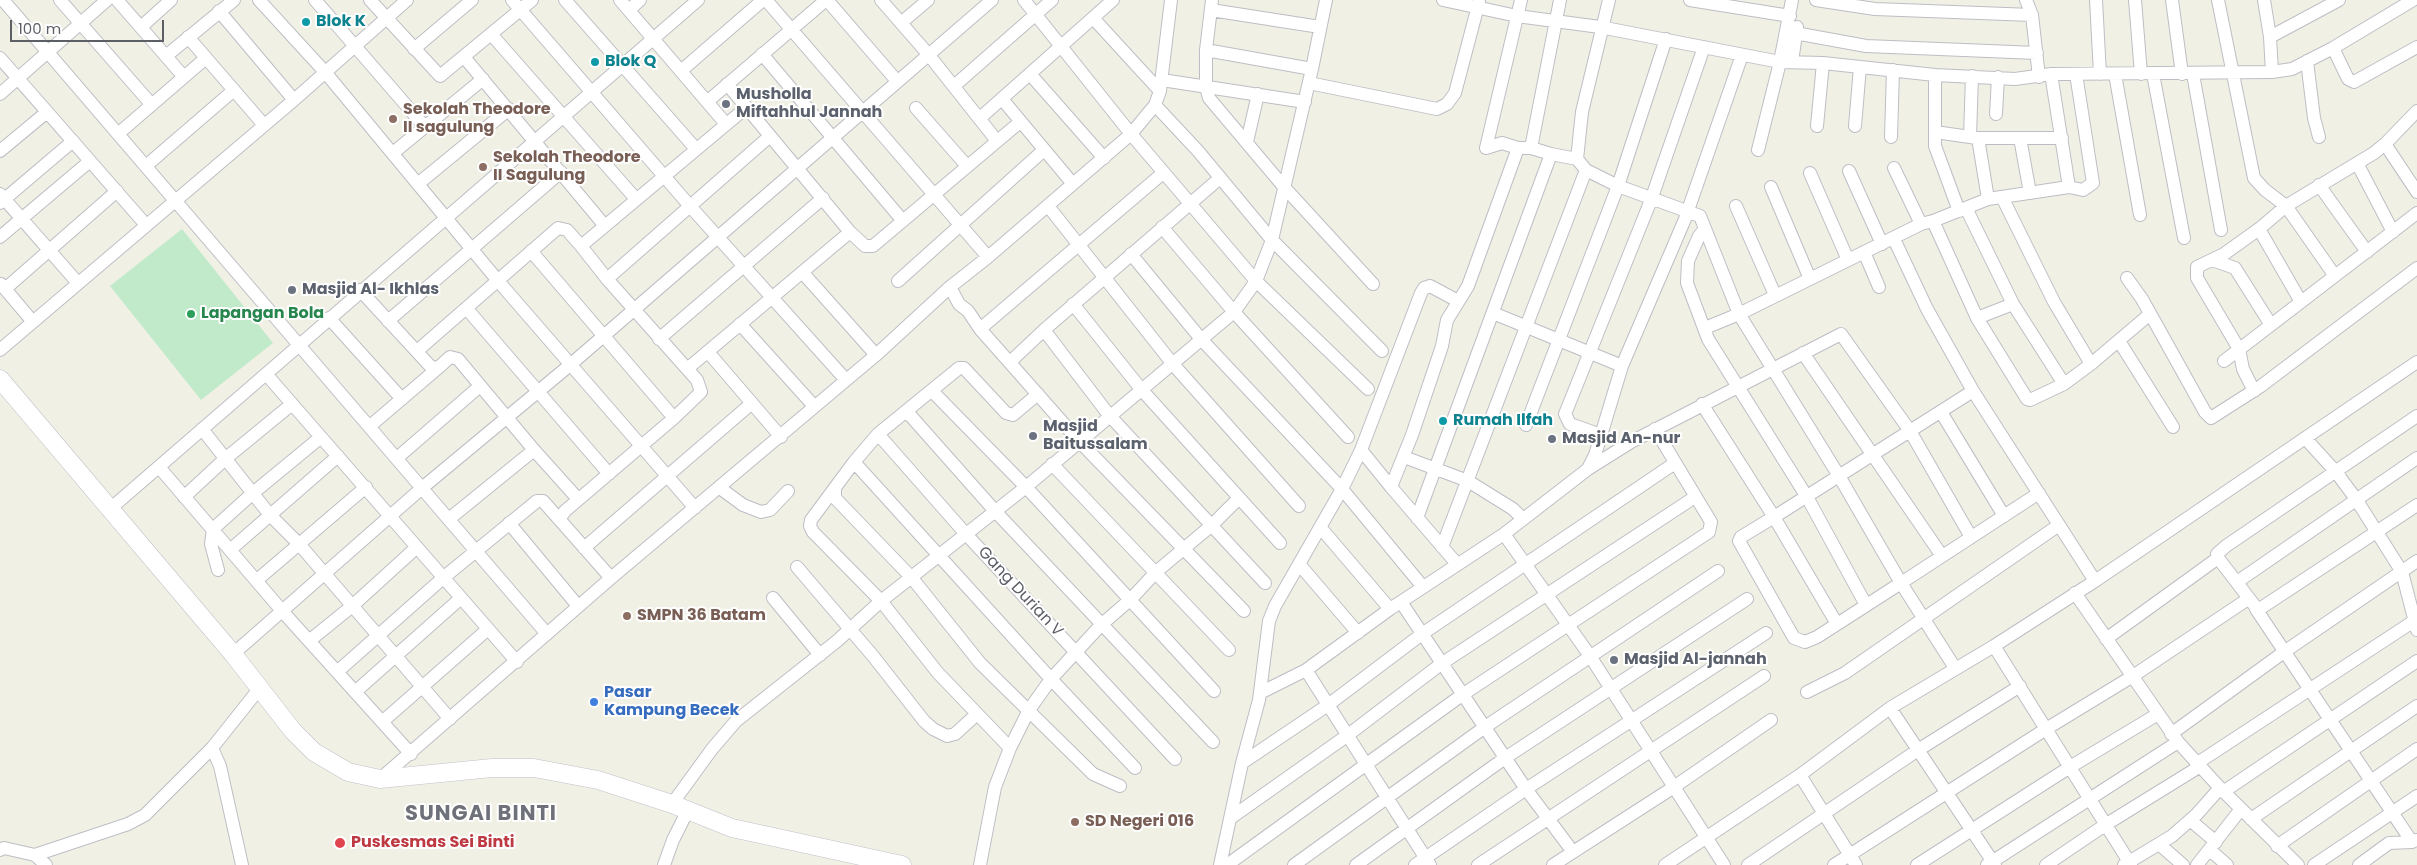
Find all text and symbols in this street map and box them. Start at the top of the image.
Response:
scale bar [12,10,166,42]
place label: Blok K [316,12,366,32]
marker: Blok K [300,16,312,28]
text: 100 m [18,18,61,39]
place label: Blok Q [605,52,656,72]
marker: Blok Q [589,56,601,68]
place label: Musholla Miftahhul Jannah [736,85,882,123]
marker: Musholla Miftahhul Jannah [720,98,732,110]
place label: Sekolah Theodore II sagulung [403,100,551,138]
marker: Sekolah Theodore II sagulung [387,113,399,125]
place label: Sekolah Theodore II Sagulung [493,148,641,186]
marker: Sekolah Theodore II Sagulung [477,161,489,173]
place label: Masjid Al- Ikhlas [302,280,439,300]
marker: Masjid Al- Ikhlas [286,284,298,296]
place label: Lapangan Bola [201,304,324,324]
marker: Lapangan Bola [185,308,197,320]
place label: Rumah Ilfah [1453,411,1553,431]
marker: Rumah Ilfah [1437,415,1449,427]
place label: Masjid Baitussalam [1043,417,1148,455]
place label: Masjid An-nur [1562,429,1680,449]
marker: Masjid Baitussalam [1027,430,1039,442]
marker: Masjid An-nur [1546,433,1558,445]
street label: Gang Durian V [973,543,1067,641]
place label: SMPN 36 Batam [637,606,766,626]
marker: SMPN 36 Batam [621,610,633,622]
place label: Masjid Al-jannah [1624,650,1767,670]
marker: Masjid Al-jannah [1608,654,1620,666]
place label: Pasar Kampung Becek [604,683,739,721]
marker: Pasar Kampung Becek [588,696,600,708]
district label: SUNGAI BINTI [403,802,559,828]
place label: SD Negeri 016 [1085,812,1194,832]
marker: SD Negeri 016 [1069,816,1081,828]
place label: Puskesmas Sei Binti [351,833,515,853]
marker: Puskesmas Sei Binti [333,836,347,850]

